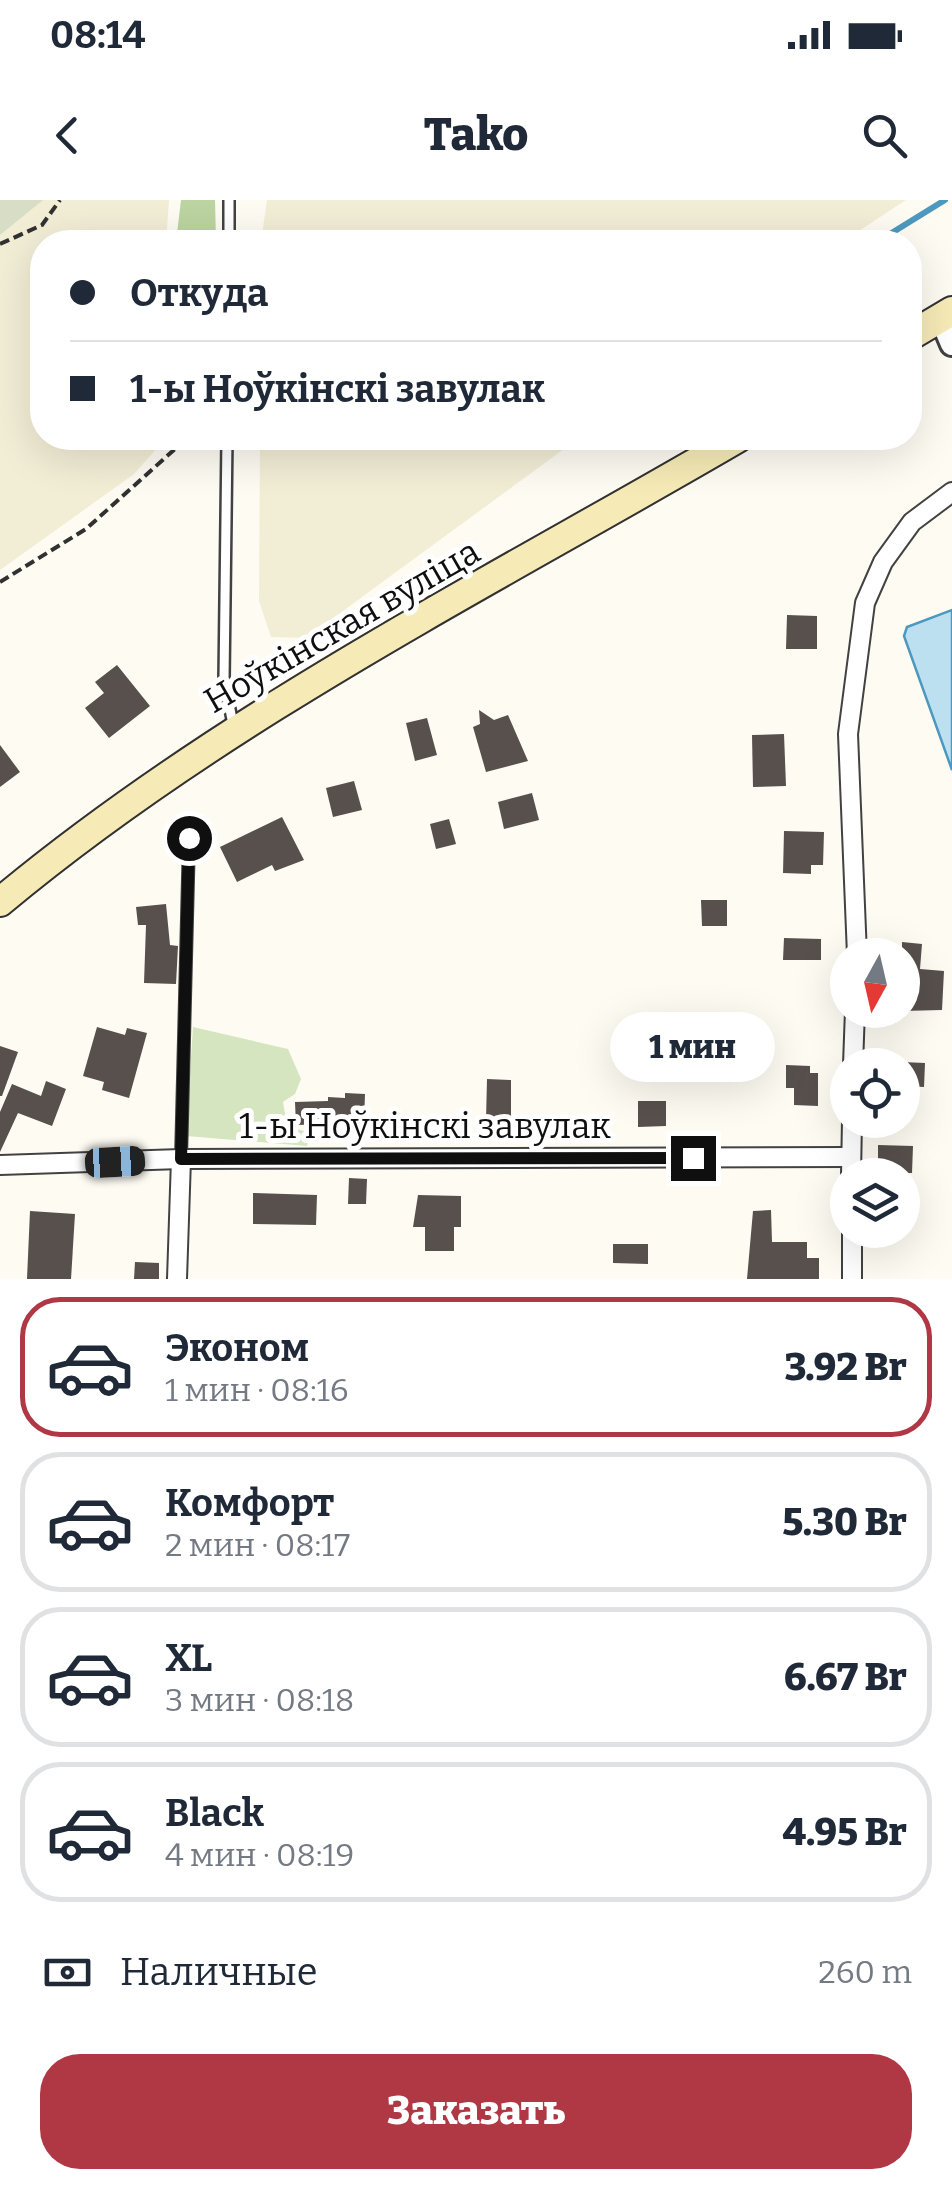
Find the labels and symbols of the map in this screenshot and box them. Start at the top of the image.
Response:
street label: Ноўкінская вуліца [197,530,487,722]
route start [167,816,212,861]
north arrow [830,938,920,1028]
callout: 1 мин [610,1013,776,1083]
street label: 1-ы Ноўкінскі завулак [239,1105,611,1147]
route end [671,1136,716,1181]
car [84,1145,146,1179]

